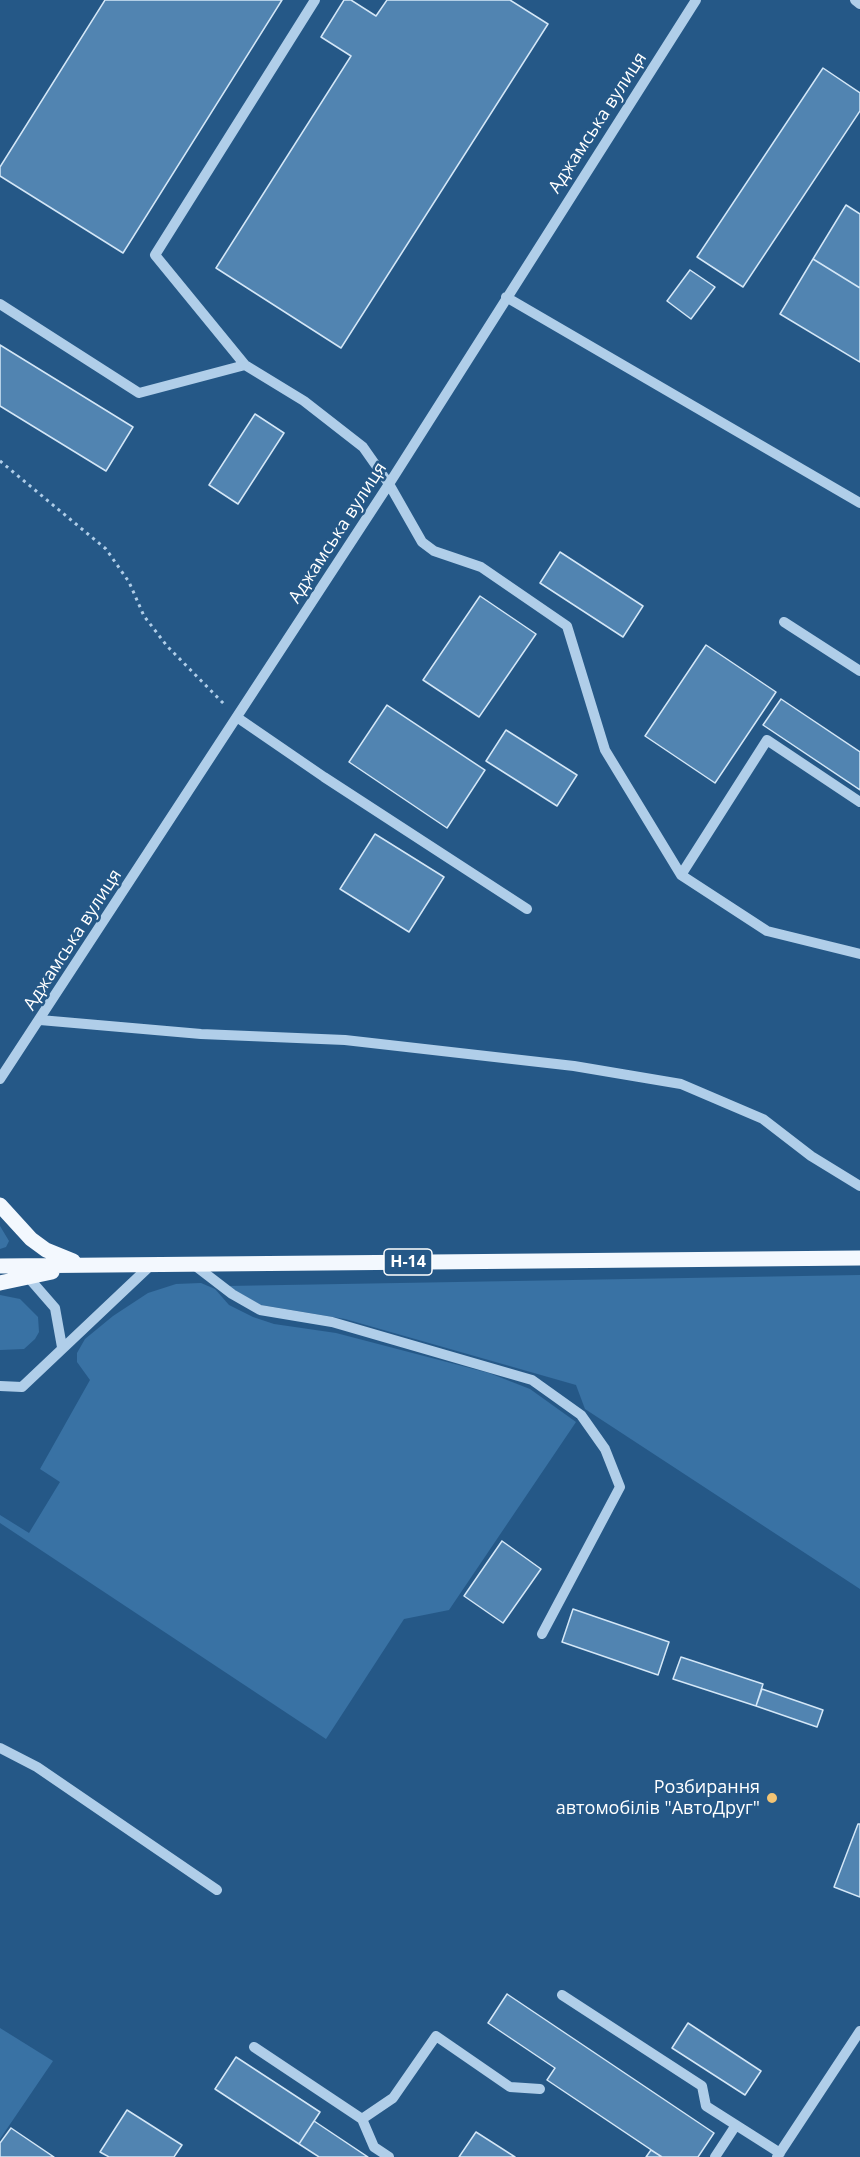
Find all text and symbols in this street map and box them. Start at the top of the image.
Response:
street label: Аджамська вулиця [544,48,652,198]
street label: Аджамська вулиця [284,458,392,608]
street label: Аджамська вулиця [19,865,127,1015]
road number: Н-14 [384,1249,432,1275]
place label: Розбирання автомобілів "АвтоДруг" [556,1777,760,1820]
marker: Розбирання автомобілів "АвтоДруг" [765,1791,779,1805]

